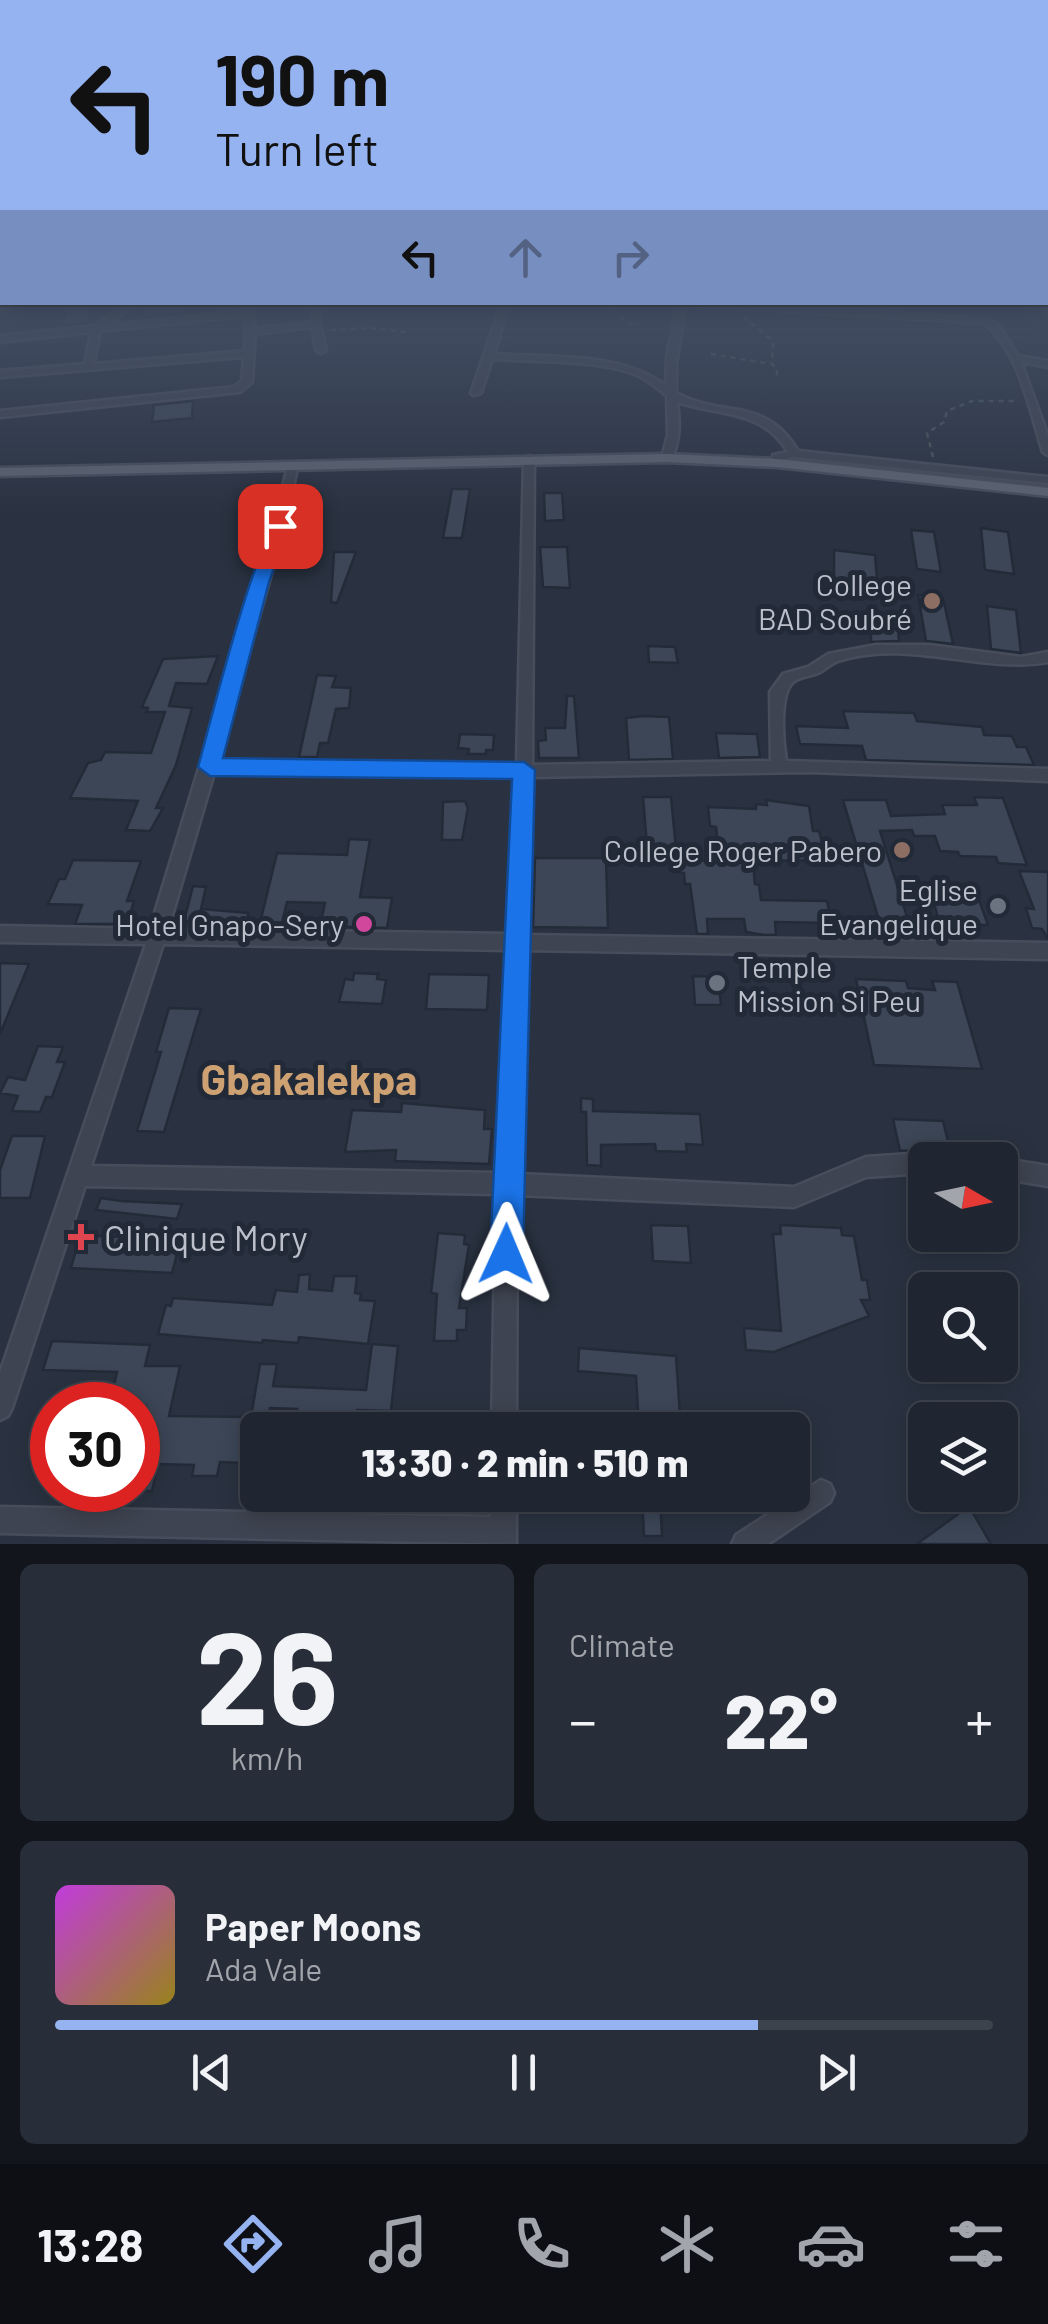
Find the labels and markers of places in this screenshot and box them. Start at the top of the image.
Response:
pin [238,484,323,569]
place label: College BAD Soubré [758,566,912,636]
marker: College BAD Soubré [921,590,943,612]
place label: College Roger Pabero [604,832,882,868]
marker: College Roger Pabero [891,839,913,861]
place label: Eglise Evangelique [819,871,978,941]
marker: Eglise Evangelique [987,895,1009,917]
place label: Hotel Gnapo-Sery [115,906,344,942]
marker: Hotel Gnapo-Sery [353,913,375,935]
place label: Temple Mission Si Peu [737,948,921,1018]
marker: Temple Mission Si Peu [706,972,728,994]
place label: Clinique Mory [104,1216,308,1258]
marker: Clinique Mory [68,1224,94,1250]

